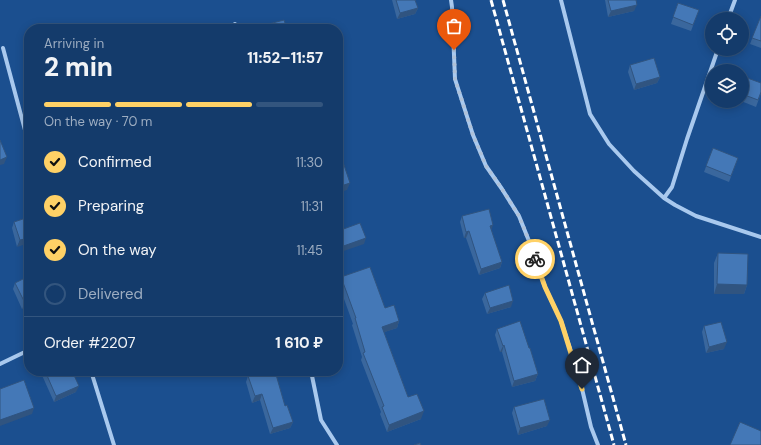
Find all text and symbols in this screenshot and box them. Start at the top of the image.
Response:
pin [437,9,471,50]
map controls [705,12,749,108]
button: locate [705,12,749,56]
icon: bag [443,15,465,37]
text: Arriving in [44,35,104,52]
text: 11:52–11:57 [247,48,323,68]
text: 2 min [44,50,113,84]
button: layers [705,64,749,108]
text: On the way · 70 m [44,113,152,130]
icon: check [44,151,66,173]
text: Confirmed [78,152,152,172]
text: 11:30 [296,154,323,171]
icon: check [44,195,66,217]
text: Preparing [78,196,144,216]
text: 11:31 [301,198,323,215]
icon: check [44,239,66,261]
courier [515,239,555,279]
text: On the way [78,240,157,260]
text: 11:45 [296,242,323,259]
icon: bike [524,248,546,270]
text: Delivered [78,284,143,304]
text: Order #2207 [44,333,136,353]
text: 1 610 ₽ [275,333,323,353]
pin [565,348,599,389]
icon: home [571,354,593,376]

